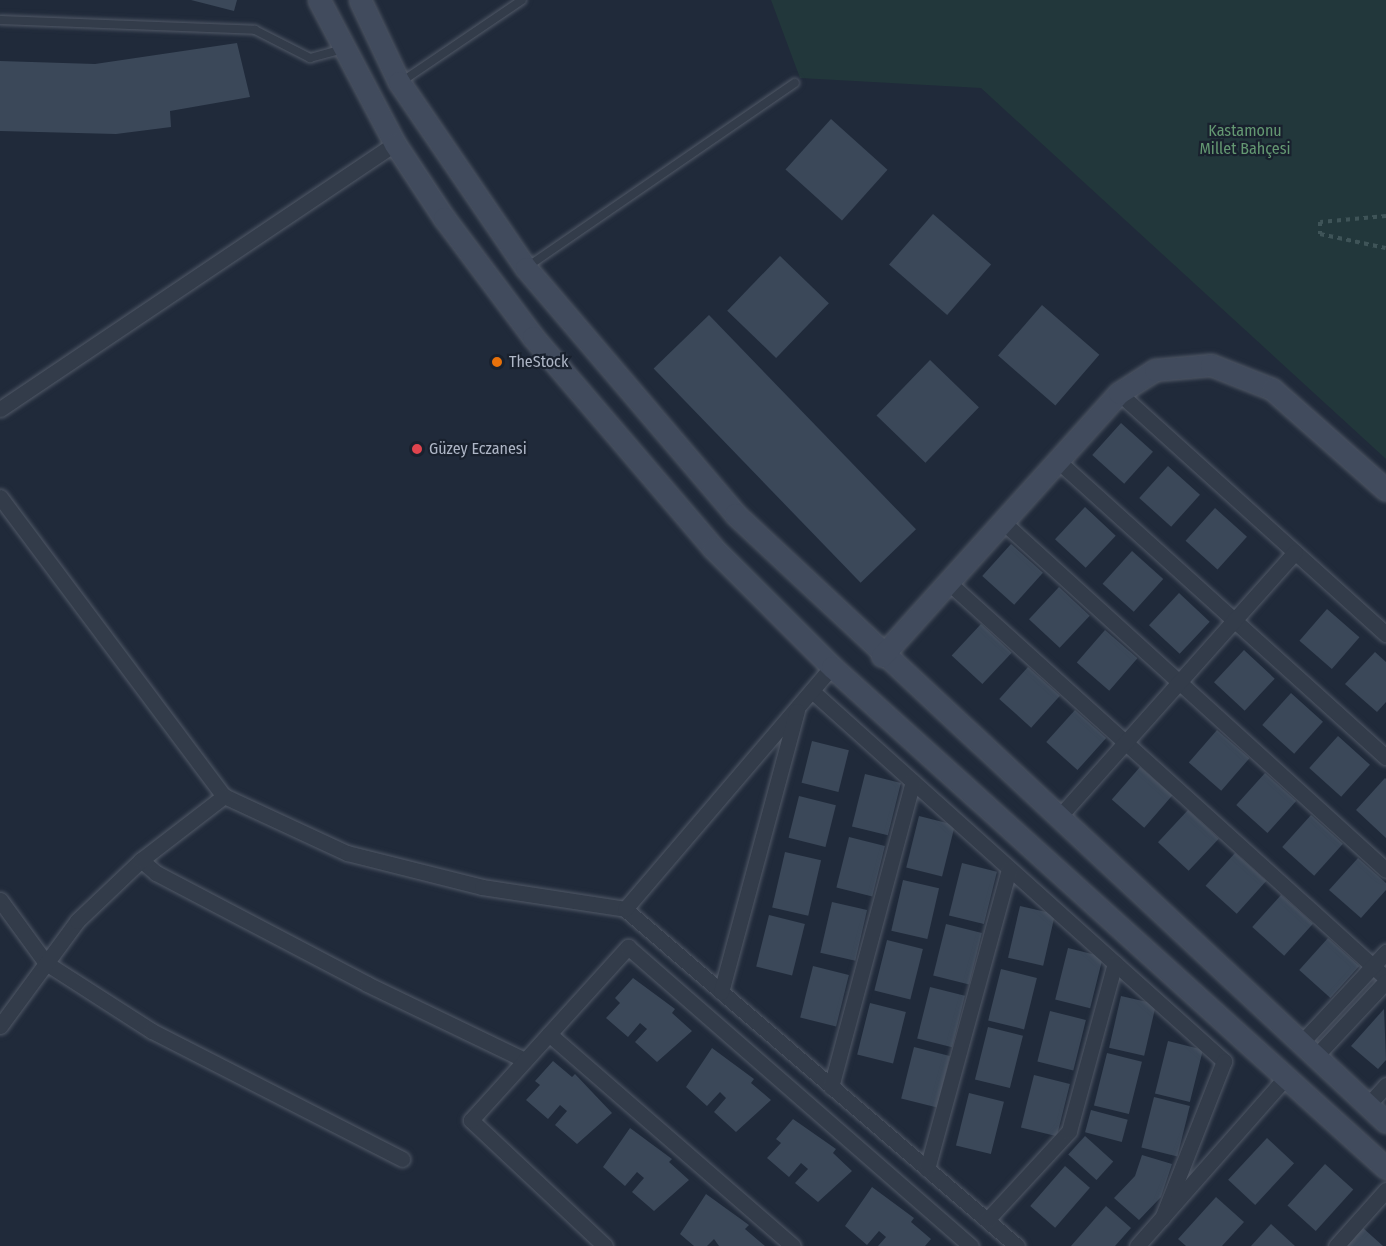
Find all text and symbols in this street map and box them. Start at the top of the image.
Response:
park label: Kastamonu Millet Bahçesi [1199,121,1291,159]
place label: TheStock [509,352,568,372]
marker: TheStock [490,355,504,369]
place label: Güzey Eczanesi [429,439,527,459]
marker: Güzey Eczanesi [410,442,424,456]

